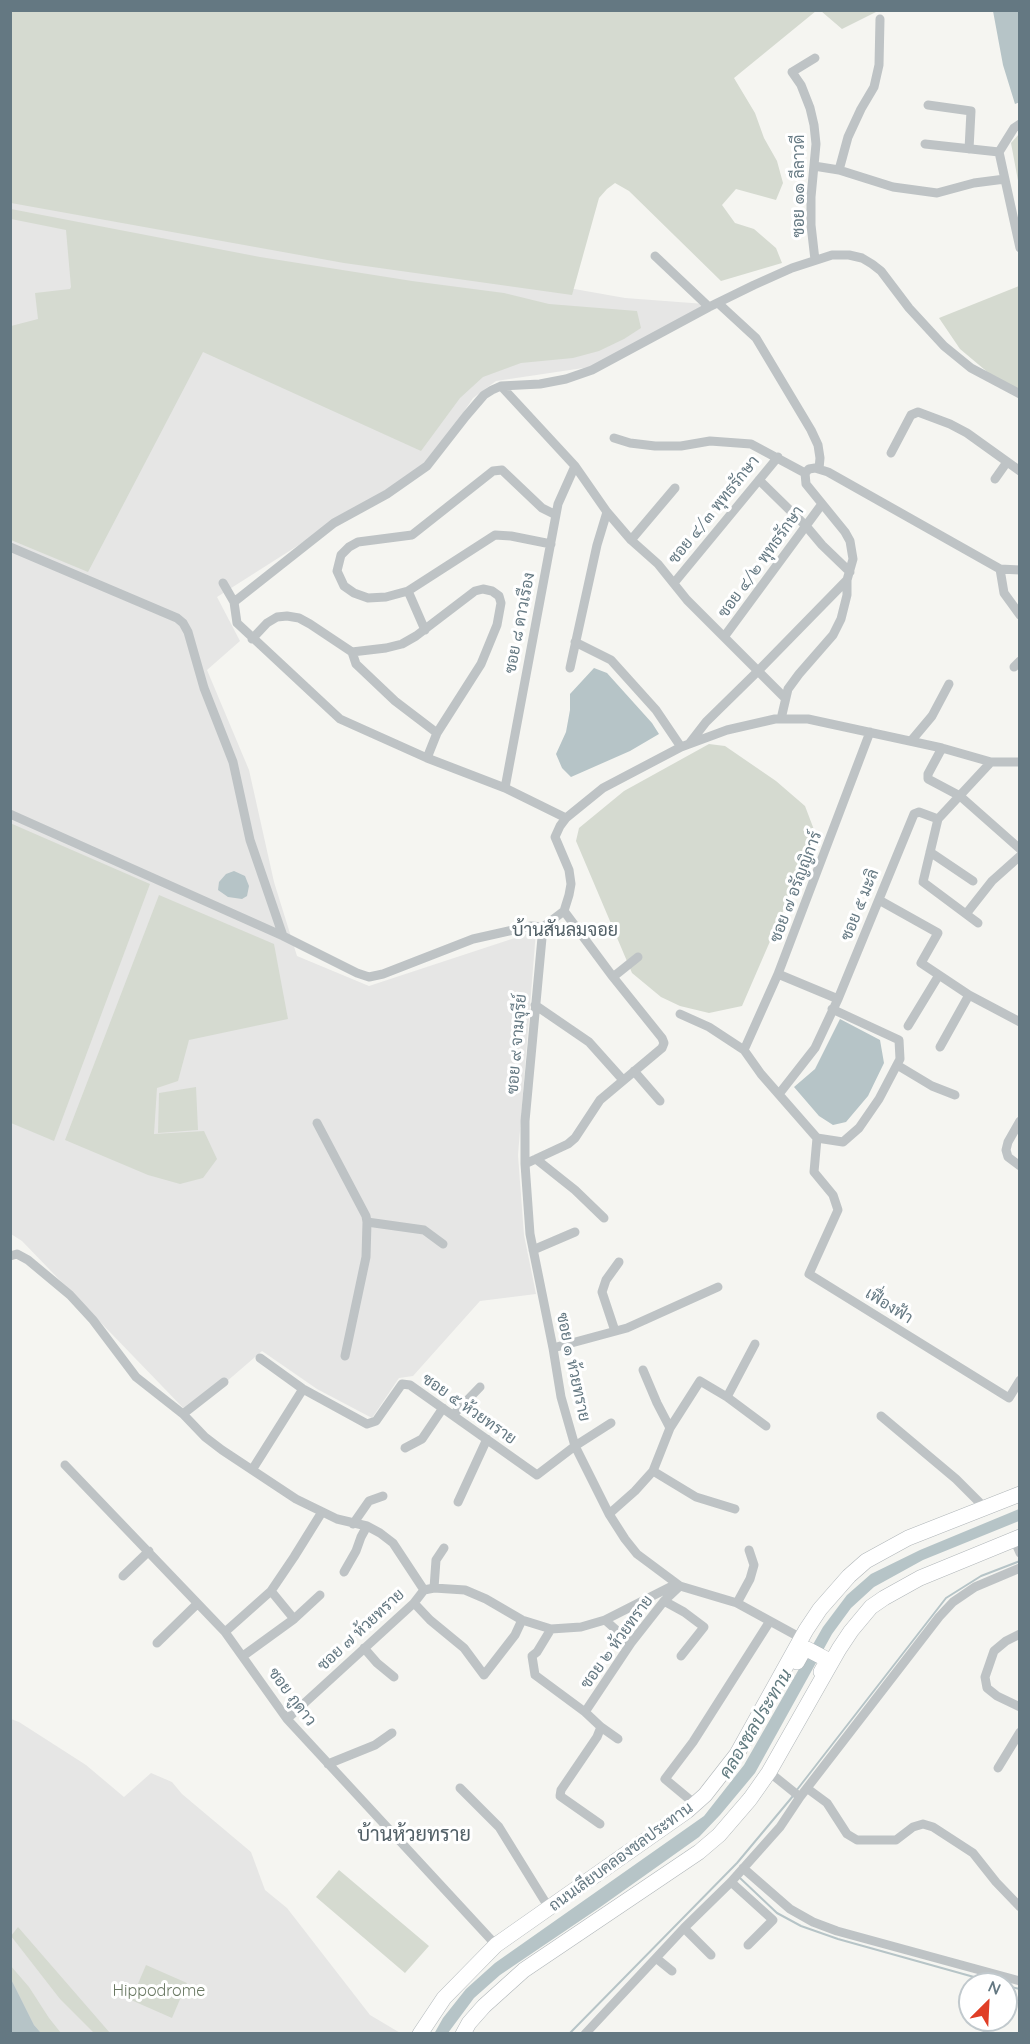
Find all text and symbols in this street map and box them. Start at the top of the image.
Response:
street label: ซอย ๑๑ ลีลาวดี [789,135,809,237]
street label: ซอย ๔/๓ พุทธรักษา [664,452,764,568]
street label: ซอย ๔/๒ พุทธรักษา [714,502,808,622]
street label: ซอย ๘ ดาวเรือง [501,571,539,675]
street label: ซอย ๗ อรัญญิการ์ [766,829,826,945]
street label: ซอย ๕ มะลิ [837,866,883,944]
district label: บ้านสันลมจอย [512,920,618,942]
street label: ซอย ๙ จามจุรีย์ [503,993,531,1095]
street label: เฟื่องฟ้า [862,1284,916,1328]
street label: ซอย ๑ ห้วยทราย [552,1311,594,1423]
street label: ซอย ๕ ห้วยทราย [418,1369,520,1449]
street label: ซอย ๗ ห้วยทราย [314,1585,408,1675]
street label: ซอย ๒ ห้วยทราย [577,1592,657,1692]
street label: ซอย ภูดาว [264,1664,320,1730]
water label: คลองชลประทาน [715,1666,797,1782]
street label: ถนนเลียบคลองชลประทาน [545,1798,697,1916]
district label: บ้านห้วยทราย [357,1823,471,1847]
north arrow [958,1972,1018,2032]
text: N [985,1976,1004,1999]
park label: Hippodrome [113,1981,205,2001]

